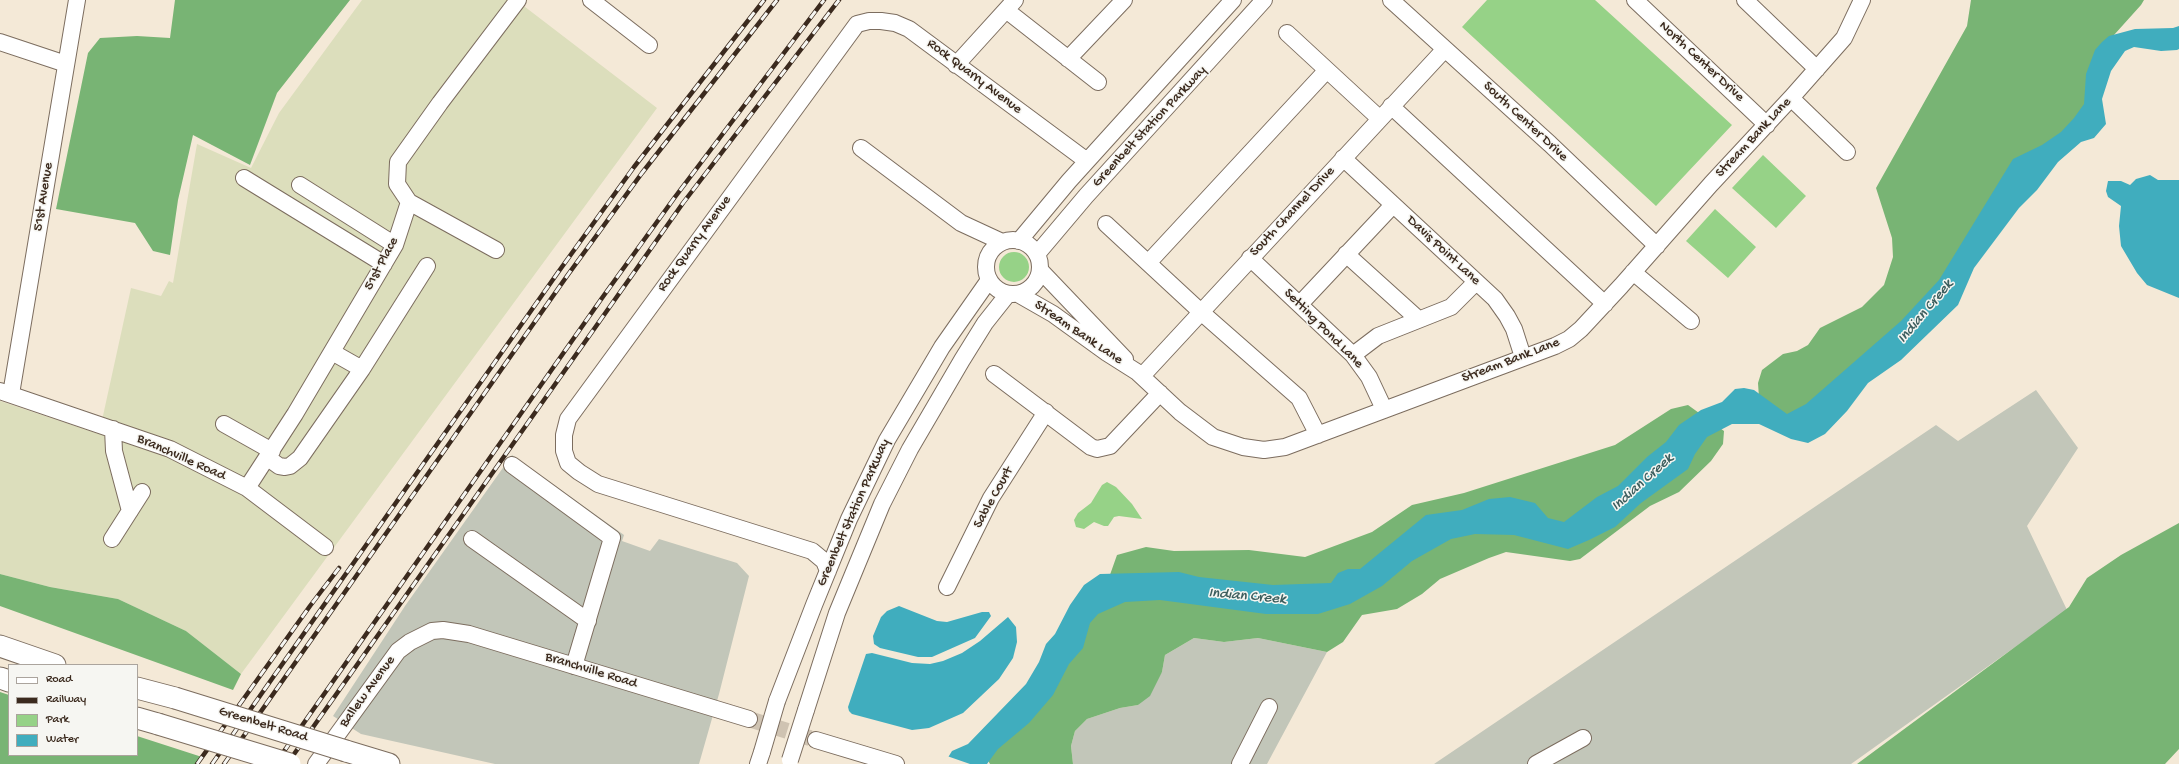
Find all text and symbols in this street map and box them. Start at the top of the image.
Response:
street label: North Center Drive [1655,18,1747,106]
street label: Rock Quarry Avenue [923,36,1025,118]
street label: Greenbelt Station Parkway [1089,63,1211,191]
street label: South Center Drive [1479,78,1571,166]
street label: Stream Bank Lane [1713,94,1795,182]
street label: 51st Avenue [30,161,58,233]
street label: South Channel Drive [1247,163,1339,261]
street label: Rock Quarry Avenue [654,193,736,295]
street label: Davis Point Lane [1403,212,1483,290]
street label: 51st Place [361,235,403,293]
water label: Indian Creek [1894,277,1958,347]
street label: Setting Pond Lane [1280,286,1366,372]
street label: Stream Bank Lane [1030,297,1126,369]
street label: Stream Bank Lane [1460,335,1562,387]
street label: Branchville Road [134,431,228,485]
street label: Greenbelt Station Parkway [814,437,894,589]
water label: Indian Creek [1608,450,1678,516]
street label: Sable Court [970,464,1018,532]
water label: Indian Creek [1208,585,1286,609]
street label: Branchville Road [543,649,639,693]
street label: Ballew Avenue [336,653,400,731]
legend [8,664,138,756]
text: Road [46,673,72,687]
text: Railway [46,693,86,707]
street label: Greenbelt Road [216,703,310,747]
text: Park [46,713,69,727]
text: Water [46,733,78,747]

